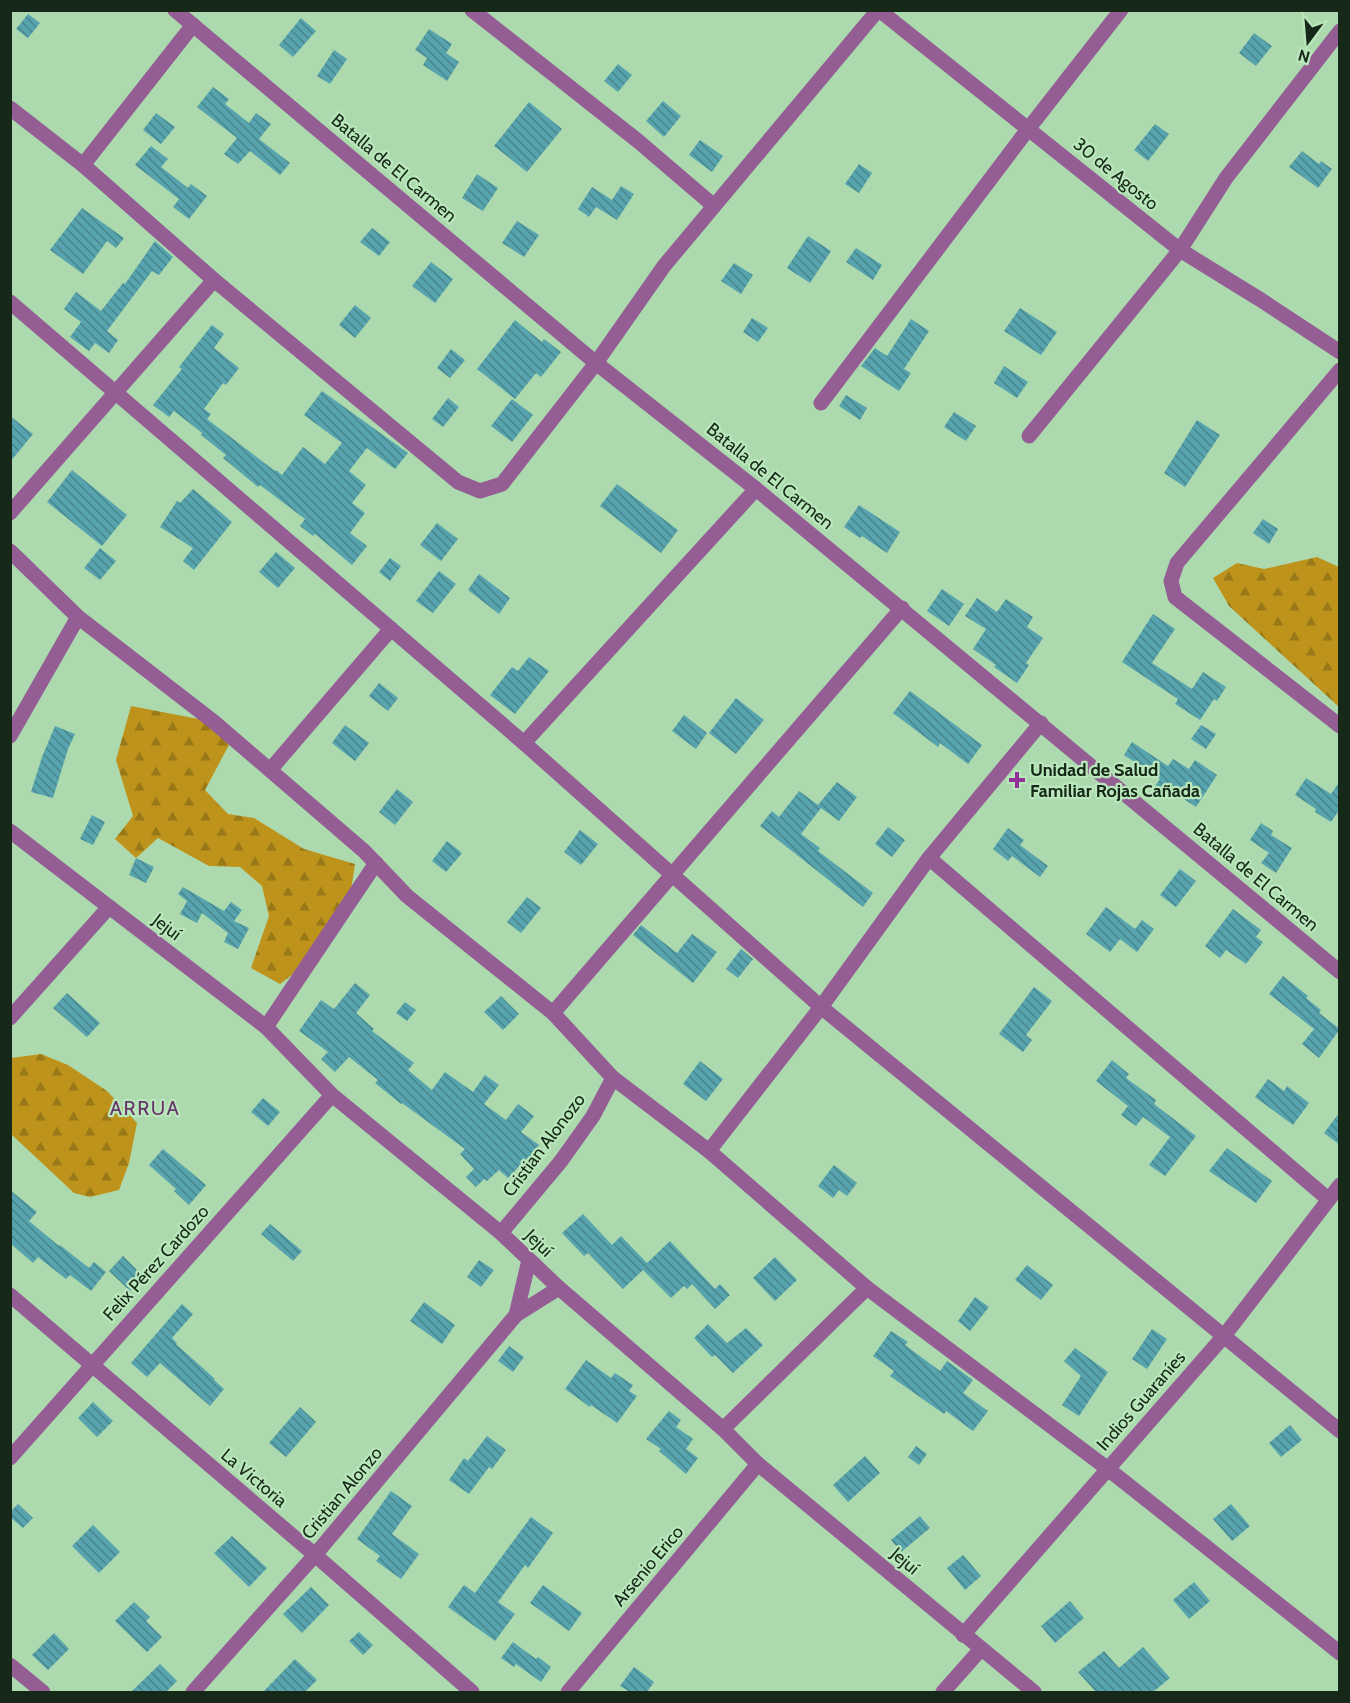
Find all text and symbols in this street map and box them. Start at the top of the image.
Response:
north arrow [1278,12,1338,72]
text: N [1296,45,1312,67]
street label: Batalla de El Carmen [327,109,461,227]
street label: 30 de Agosto [1069,133,1163,215]
street label: Batalla de El Carmen [702,418,838,534]
place label: Unidad de Salud Familiar Rojas Cañada [1030,759,1200,802]
marker: Unidad de Salud Familiar Rojas Cañada [1008,771,1026,789]
street label: Batalla de El Carmen [1189,818,1323,936]
street label: Jejuí [147,908,186,945]
street label: Cristian Alonozo [498,1089,590,1201]
district label: ARRUA [110,1096,180,1120]
street label: Felix Pérez Cardozo [98,1201,214,1325]
street label: Jejuí [520,1224,558,1262]
street label: Indios Guaraníes [1092,1347,1190,1455]
street label: Cristian Alonzo [297,1442,387,1544]
street label: La Victoria [216,1444,292,1512]
street label: Arsenio Erico [608,1521,688,1611]
street label: Jejuí [885,1542,924,1579]

